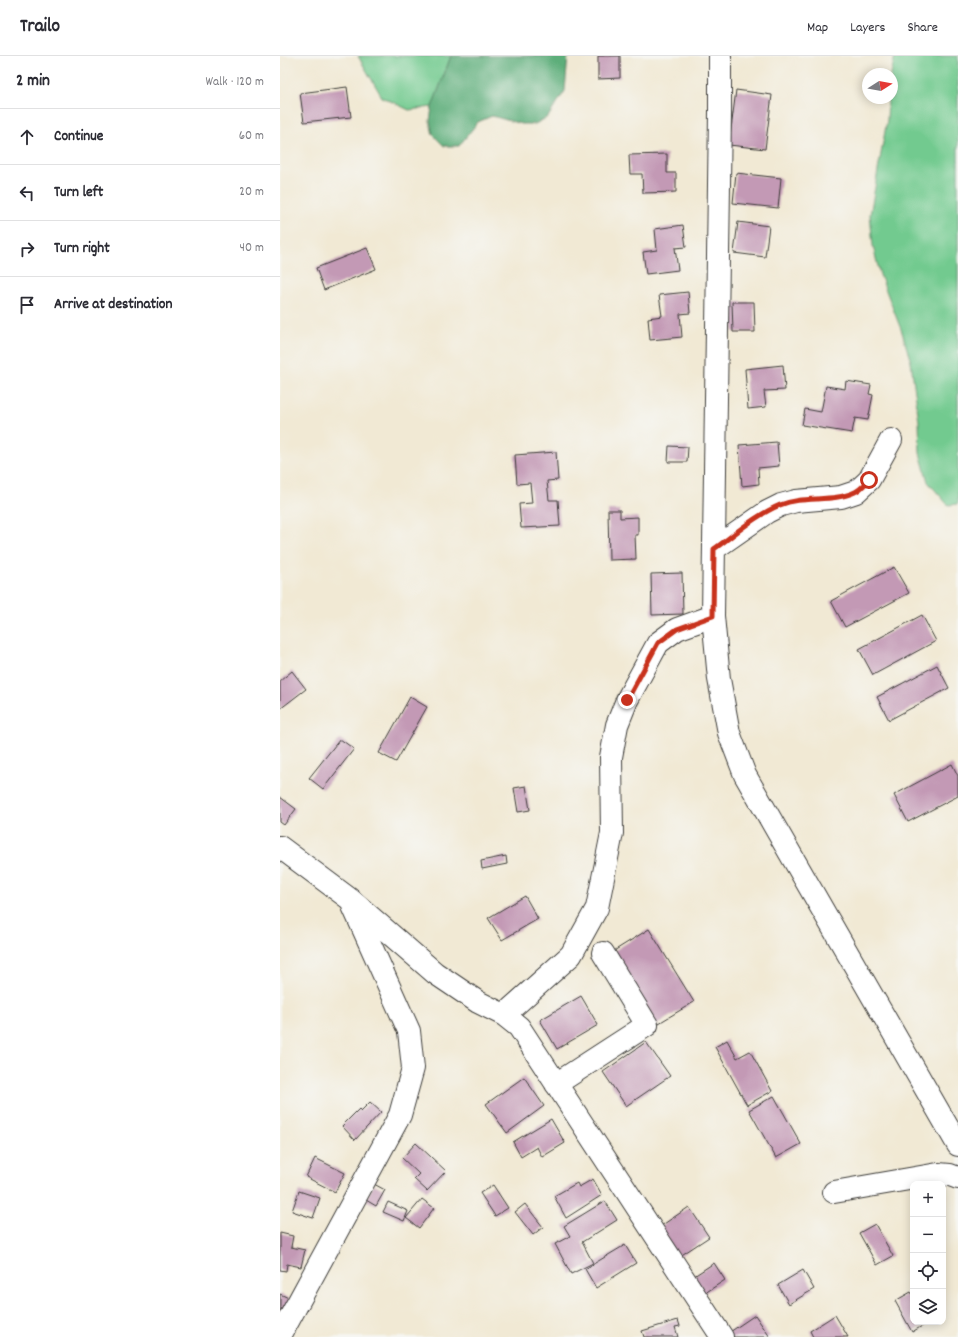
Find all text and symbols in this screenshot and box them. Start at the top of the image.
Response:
text: Trailo [20,14,60,41]
text: Map [807,18,828,38]
text: Layers [850,18,885,38]
text: Share [907,18,938,38]
north arrow [862,68,898,104]
text: 2 min [16,70,50,94]
text: Walk · 120 m [206,73,264,92]
icon: ahead [16,126,38,148]
text: Continue [54,126,103,148]
text: 60 m [239,127,264,146]
icon: left [16,182,38,204]
text: Turn left [54,182,103,204]
text: 20 m [239,183,264,202]
icon: right [16,238,38,260]
text: Turn right [54,238,110,260]
text: 40 m [240,239,264,258]
icon: arrive [16,294,38,316]
text: Arrive at destination [54,294,172,316]
route start [860,471,878,489]
route end [618,691,636,709]
map controls [910,1181,946,1325]
button: + [910,1181,946,1217]
button: − [910,1217,946,1253]
button: locate [910,1253,946,1289]
button: layers [910,1289,946,1325]

